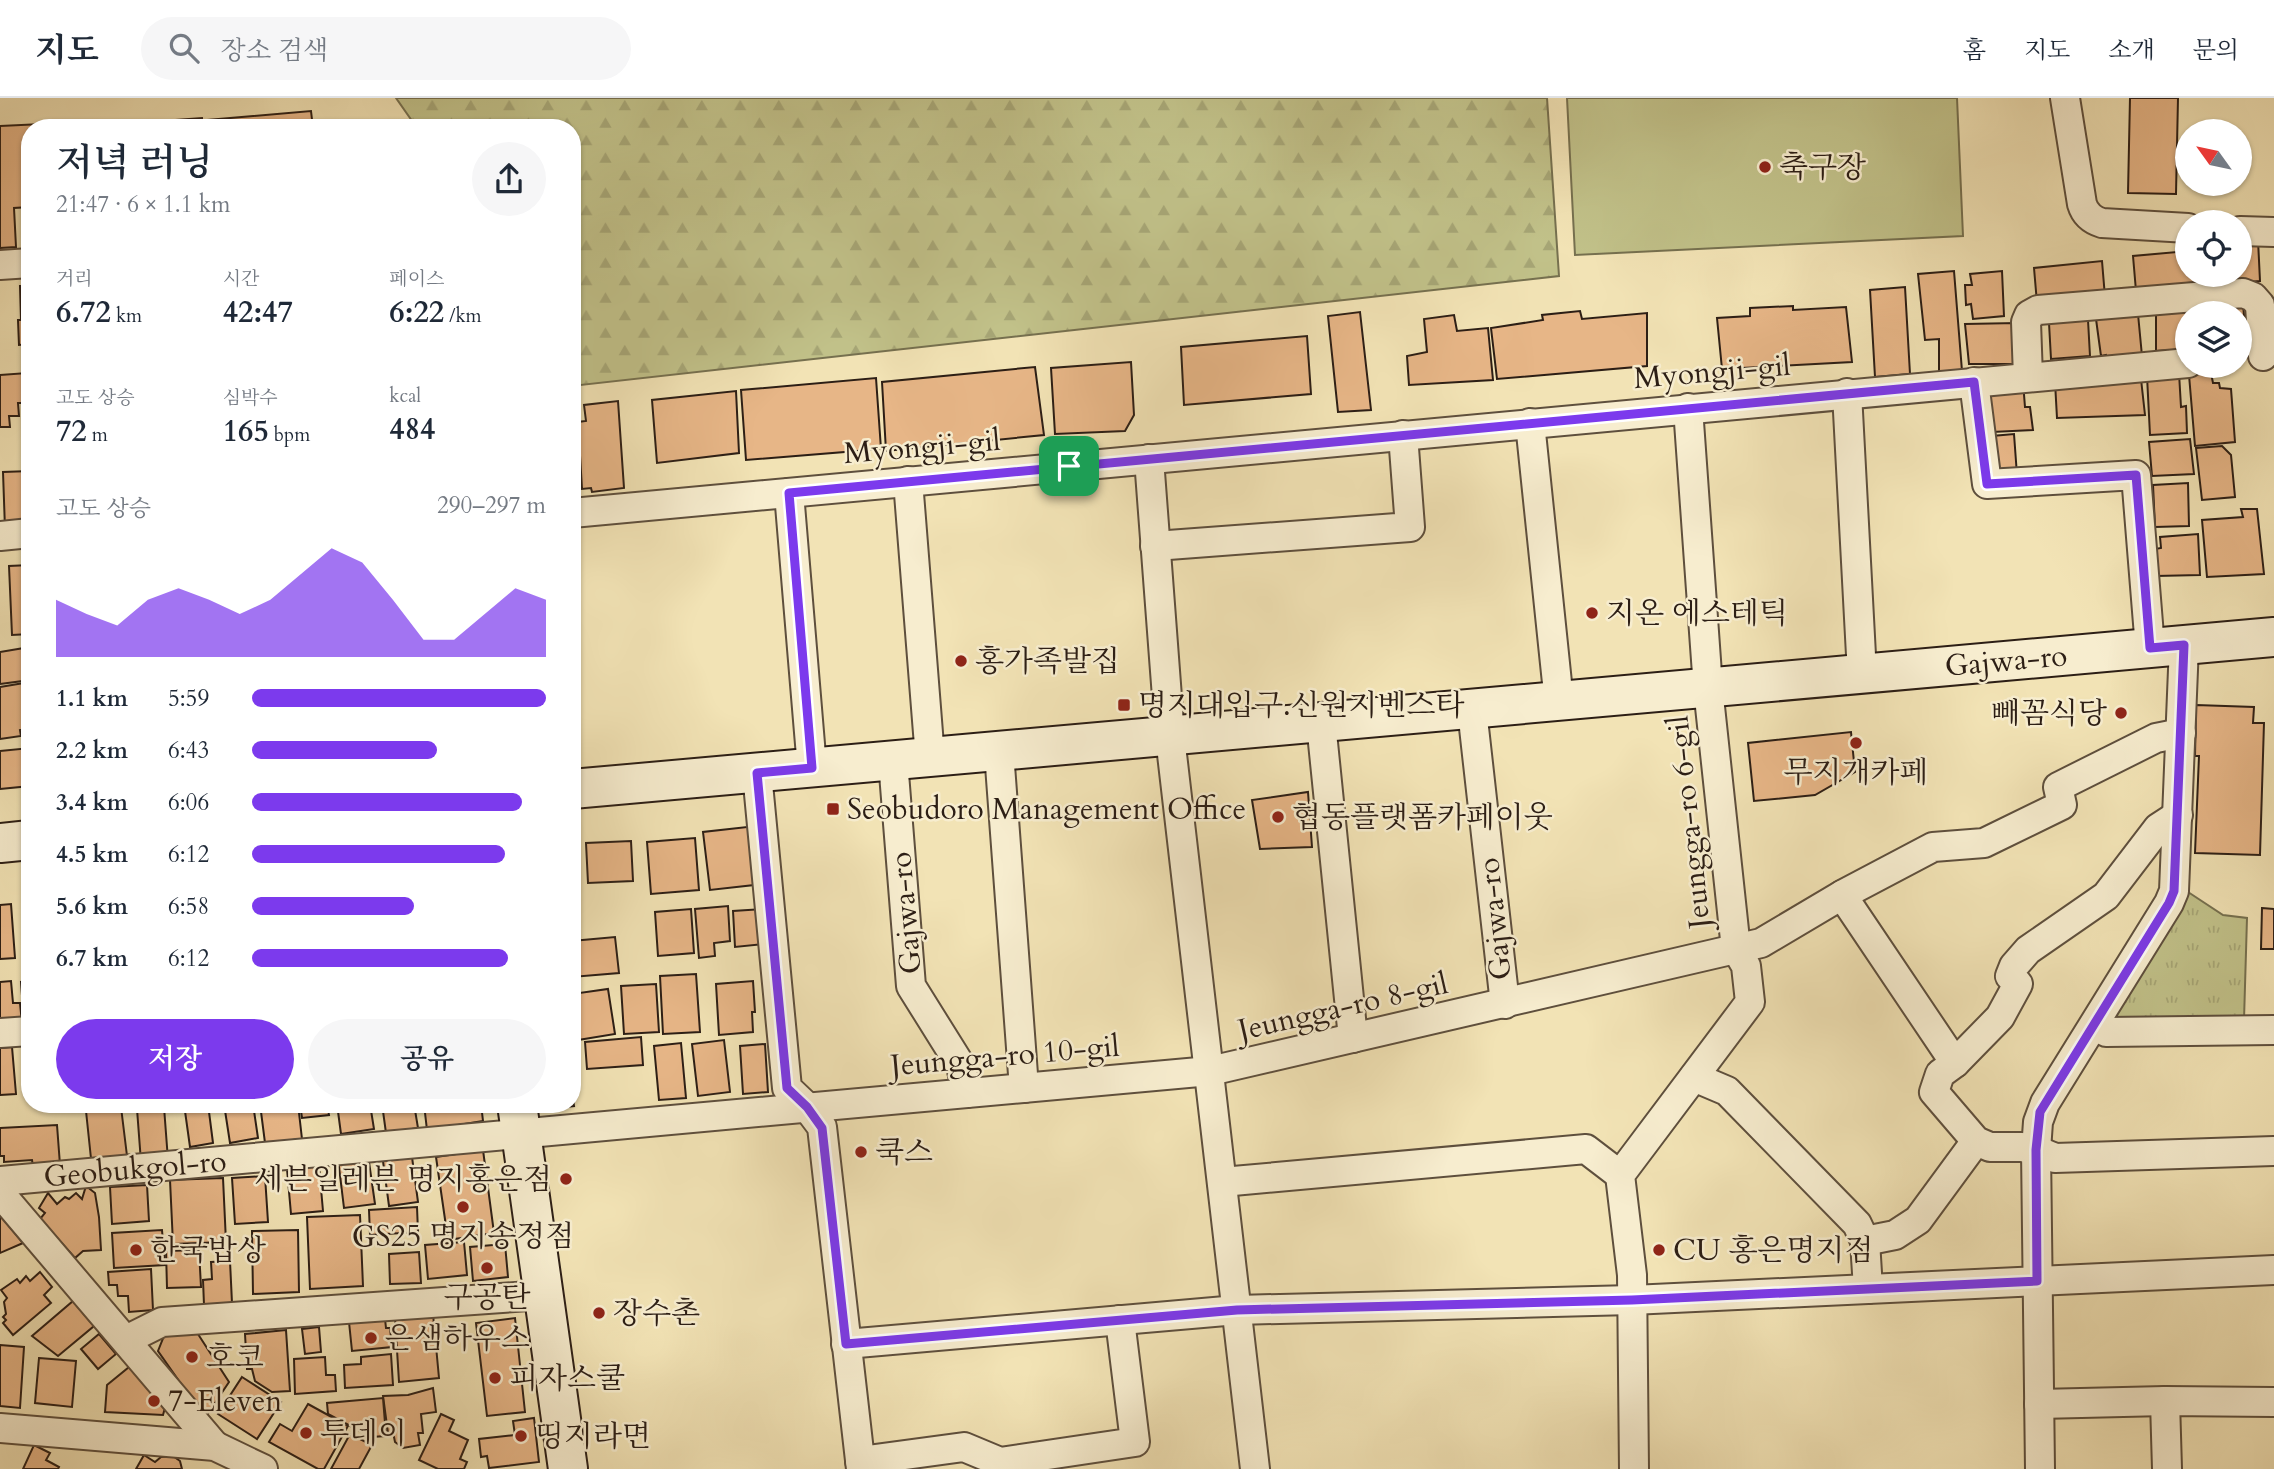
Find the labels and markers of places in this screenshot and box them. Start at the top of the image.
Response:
place label: 축구장 [1779,147,1866,188]
marker: 축구장 [1757,159,1773,175]
pin [1039,436,1099,496]
place label: 지온 에스테틱 [1606,593,1788,634]
marker: 지온 에스테틱 [1584,605,1600,621]
place label: 홍가족발집 [975,641,1120,682]
marker: 홍가족발집 [953,653,969,669]
place label: 명지대입구.신원지벤스타 [1138,685,1464,726]
place label: 빼꼼식당 [1991,693,2107,734]
marker: 명지대입구.신원지벤스타 [1116,697,1132,713]
marker: 빼꼼식당 [2113,705,2129,721]
marker: 무지개카페 [1848,735,1864,751]
place label: 무지개카페 [1784,752,1928,793]
place label: Seobudoro Management Office [847,789,1246,830]
place label: 협동플랫폼카페이웃 [1292,797,1553,838]
marker: Seobudoro Management Office [825,801,841,817]
marker: 협동플랫폼카페이웃 [1270,809,1286,825]
place label: 쿡스 [875,1132,933,1173]
marker: 쿡스 [853,1144,869,1160]
place label: 세븐일레븐 명지홍은점 [254,1159,552,1200]
marker: 세븐일레븐 명지홍은점 [558,1171,574,1187]
marker: GS25 명지송정점 [455,1199,471,1215]
place label: GS25 명지송정점 [352,1216,574,1257]
place label: 한국밥상 [150,1230,266,1271]
place label: CU 홍은명지점 [1673,1230,1873,1271]
marker: 한국밥상 [128,1242,144,1258]
marker: CU 홍은명지점 [1651,1242,1667,1258]
marker: 구공탄 [479,1260,495,1276]
place label: 구공탄 [444,1277,530,1318]
place label: 장수촌 [613,1293,700,1334]
marker: 장수촌 [591,1305,607,1321]
place label: 은샘하우스 [385,1318,530,1359]
marker: 은샘하우스 [363,1330,379,1346]
place label: 호코 [206,1337,264,1378]
marker: 호코 [184,1349,200,1365]
place label: 피자스쿨 [509,1358,625,1399]
marker: 피자스쿨 [487,1370,503,1386]
place label: 7-Eleven [168,1381,282,1422]
marker: 7-Eleven [146,1393,162,1409]
place label: 투데이 [320,1413,407,1454]
place label: 띵지라면 [535,1416,651,1457]
marker: 투데이 [298,1425,314,1441]
marker: 띵지라면 [513,1428,529,1444]

